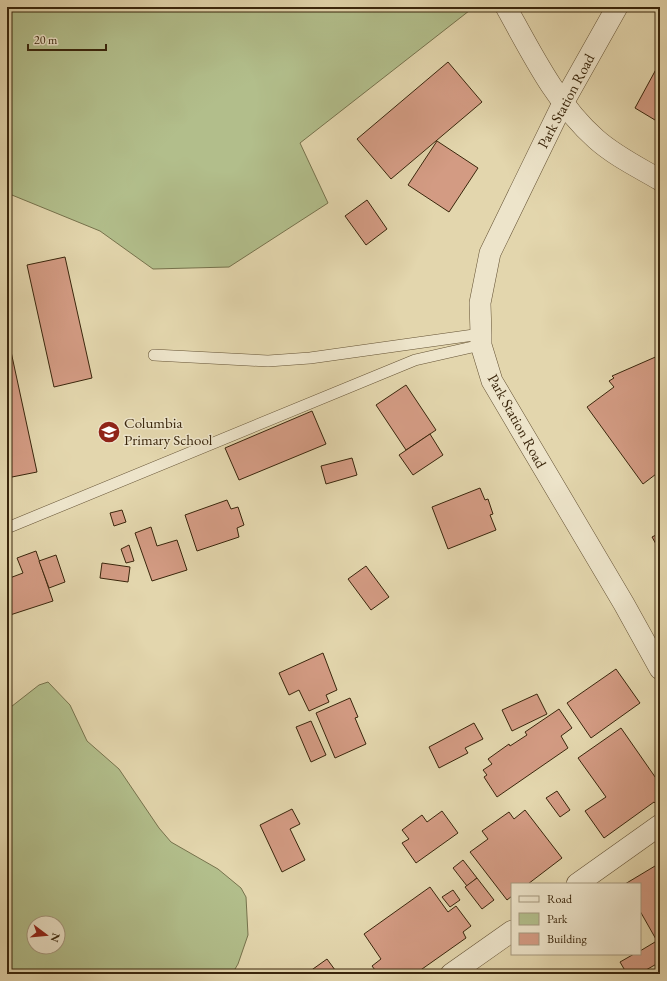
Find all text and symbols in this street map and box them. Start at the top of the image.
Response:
scale bar [28,26,106,52]
text: 20 m [34,32,58,48]
street label: Park Station Road [533,50,599,151]
street label: Park Station Road [484,371,551,471]
place label: Columbia Primary School [124,413,213,449]
school or university icon: Columbia Primary School [96,419,122,445]
legend [511,883,641,955]
text: Road [547,891,573,907]
text: Park [547,911,568,927]
north arrow [26,915,66,955]
text: Building [547,931,588,947]
text: N [48,932,64,944]

